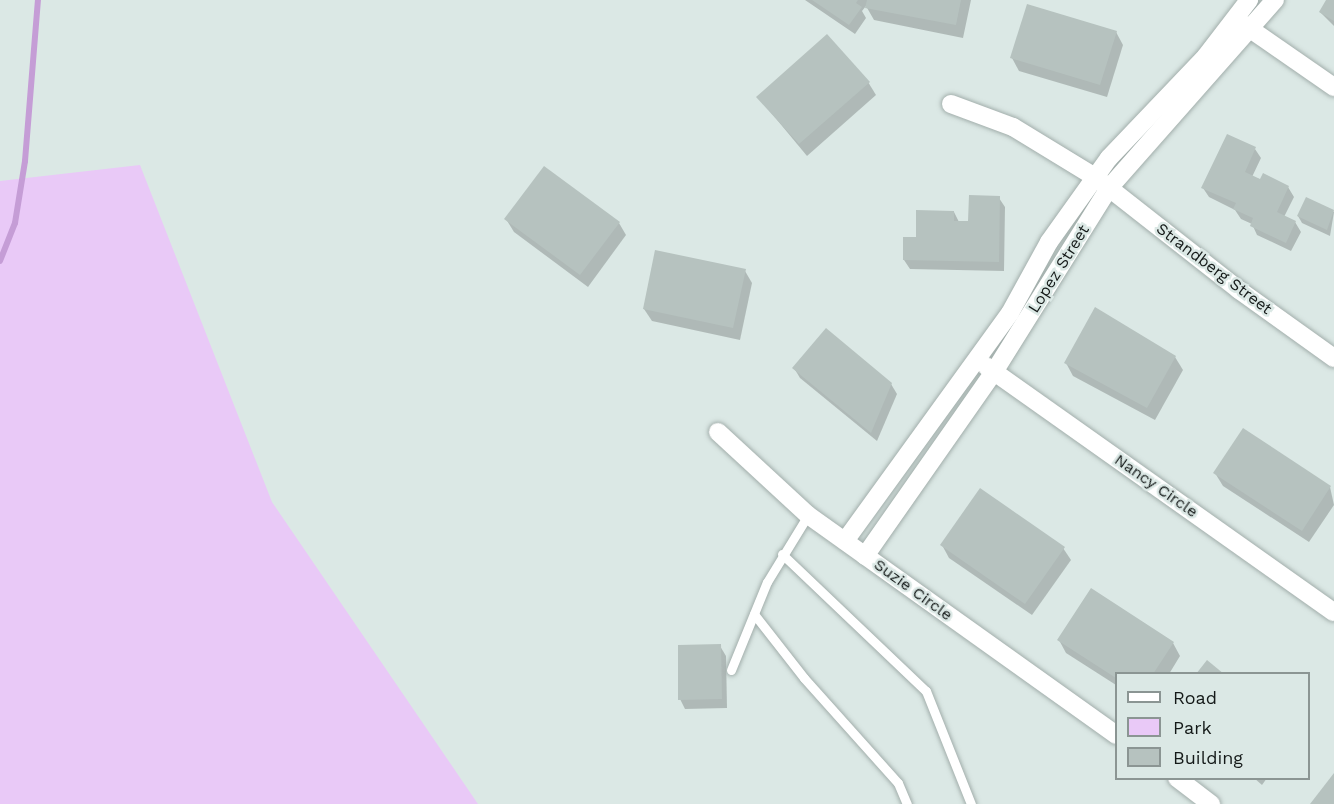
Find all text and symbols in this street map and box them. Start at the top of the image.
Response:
street label: Strandberg Street [1152,219,1276,319]
street label: Lopez Street [1024,221,1094,317]
street label: Nancy Circle [1111,450,1201,522]
street label: Suzie Circle [870,555,956,625]
legend [1115,672,1310,780]
text: Road [1173,687,1217,708]
text: Park [1173,717,1212,738]
text: Building [1173,747,1243,768]

